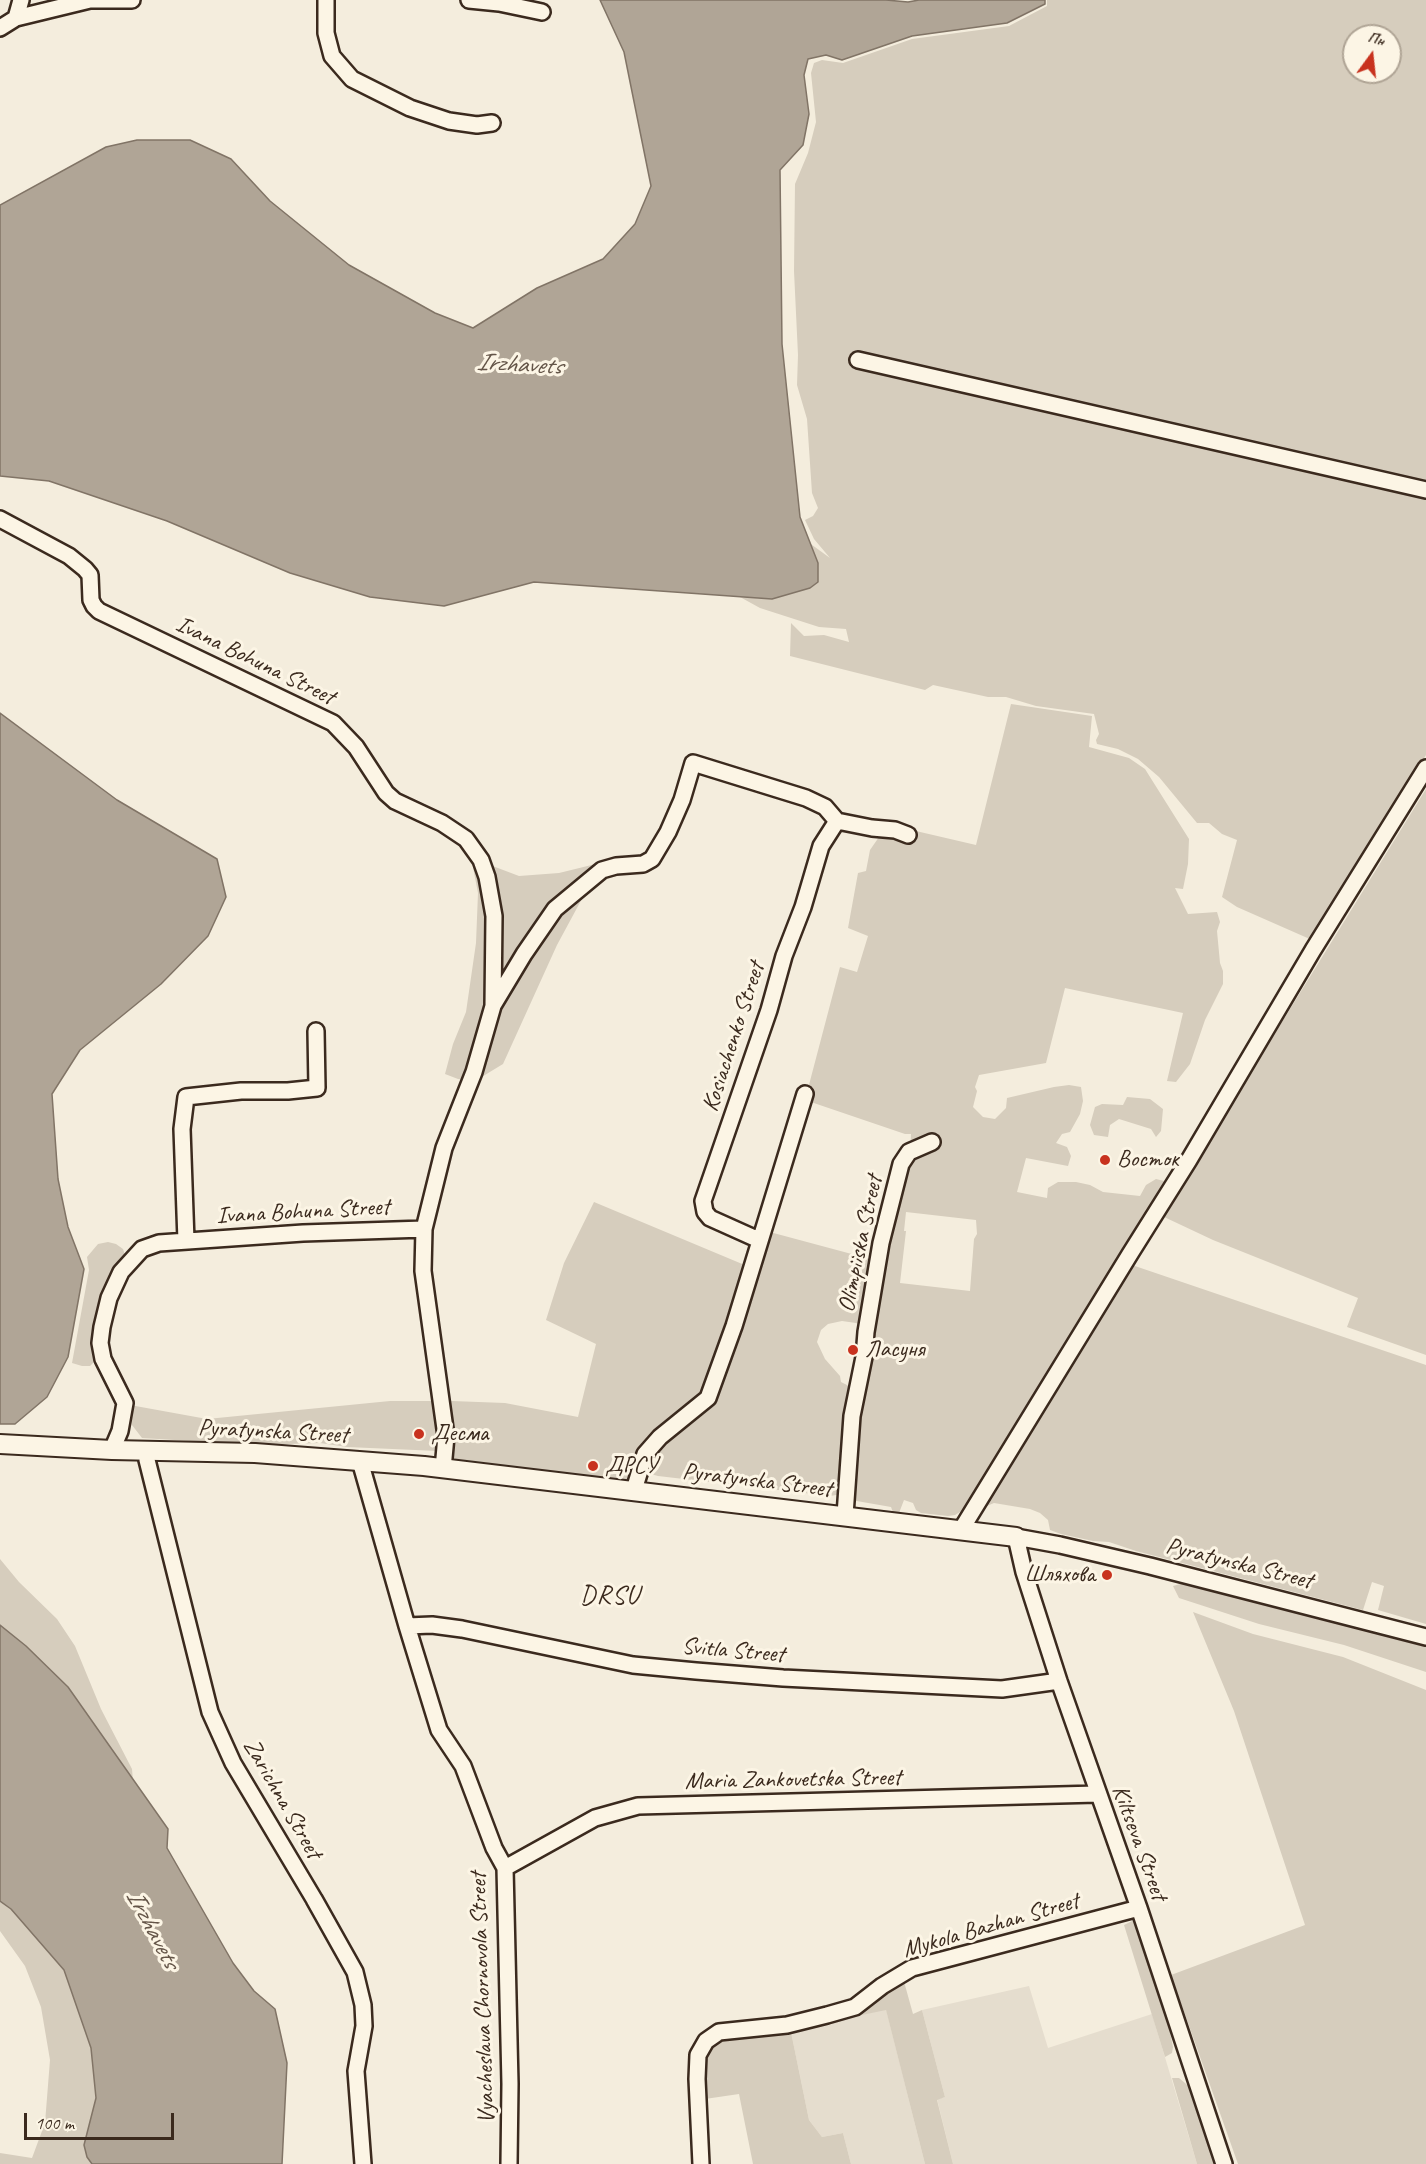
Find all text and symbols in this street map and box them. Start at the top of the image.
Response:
north arrow [1342,24,1402,84]
text: Пн [1365,27,1387,50]
water label: Irzhavets [476,347,562,383]
street label: Ivana Bohuna Street [171,610,339,712]
street label: Kosiachenko Street [696,959,772,1115]
place label: Восток [1117,1146,1179,1174]
marker: Восток [1098,1153,1112,1167]
street label: Olimpiiska Street [832,1173,890,1315]
street label: Ivana Bohuna Street [216,1193,390,1231]
place label: Ласуня [865,1336,925,1364]
marker: Ласуня [846,1343,860,1357]
street label: Pyratynska Street [197,1414,349,1450]
place label: Десма [431,1420,488,1448]
marker: Десма [412,1427,426,1441]
place label: ДРСУ [605,1452,658,1480]
street label: Pyratynska Street [681,1458,833,1504]
marker: ДРСУ [586,1459,600,1473]
street label: Pyratynska Street [1163,1532,1315,1596]
place label: Шляхова [1024,1561,1095,1589]
marker: Шляхова [1100,1568,1114,1582]
district label: DRSU [581,1580,639,1612]
street label: Svitla Street [681,1632,785,1670]
street label: Zarichna Street [236,1734,328,1864]
street label: Maria Zankovetska Street [685,1764,901,1796]
street label: Kiltseva Street [1105,1781,1173,1905]
street label: Vyacheslava Chornovola Street [464,1872,502,2124]
water label: Irzhavets [118,1884,186,1974]
street label: Mykola Bazhan Street [900,1887,1082,1965]
scale bar [27,2101,177,2139]
text: 100 m [35,2112,74,2134]

